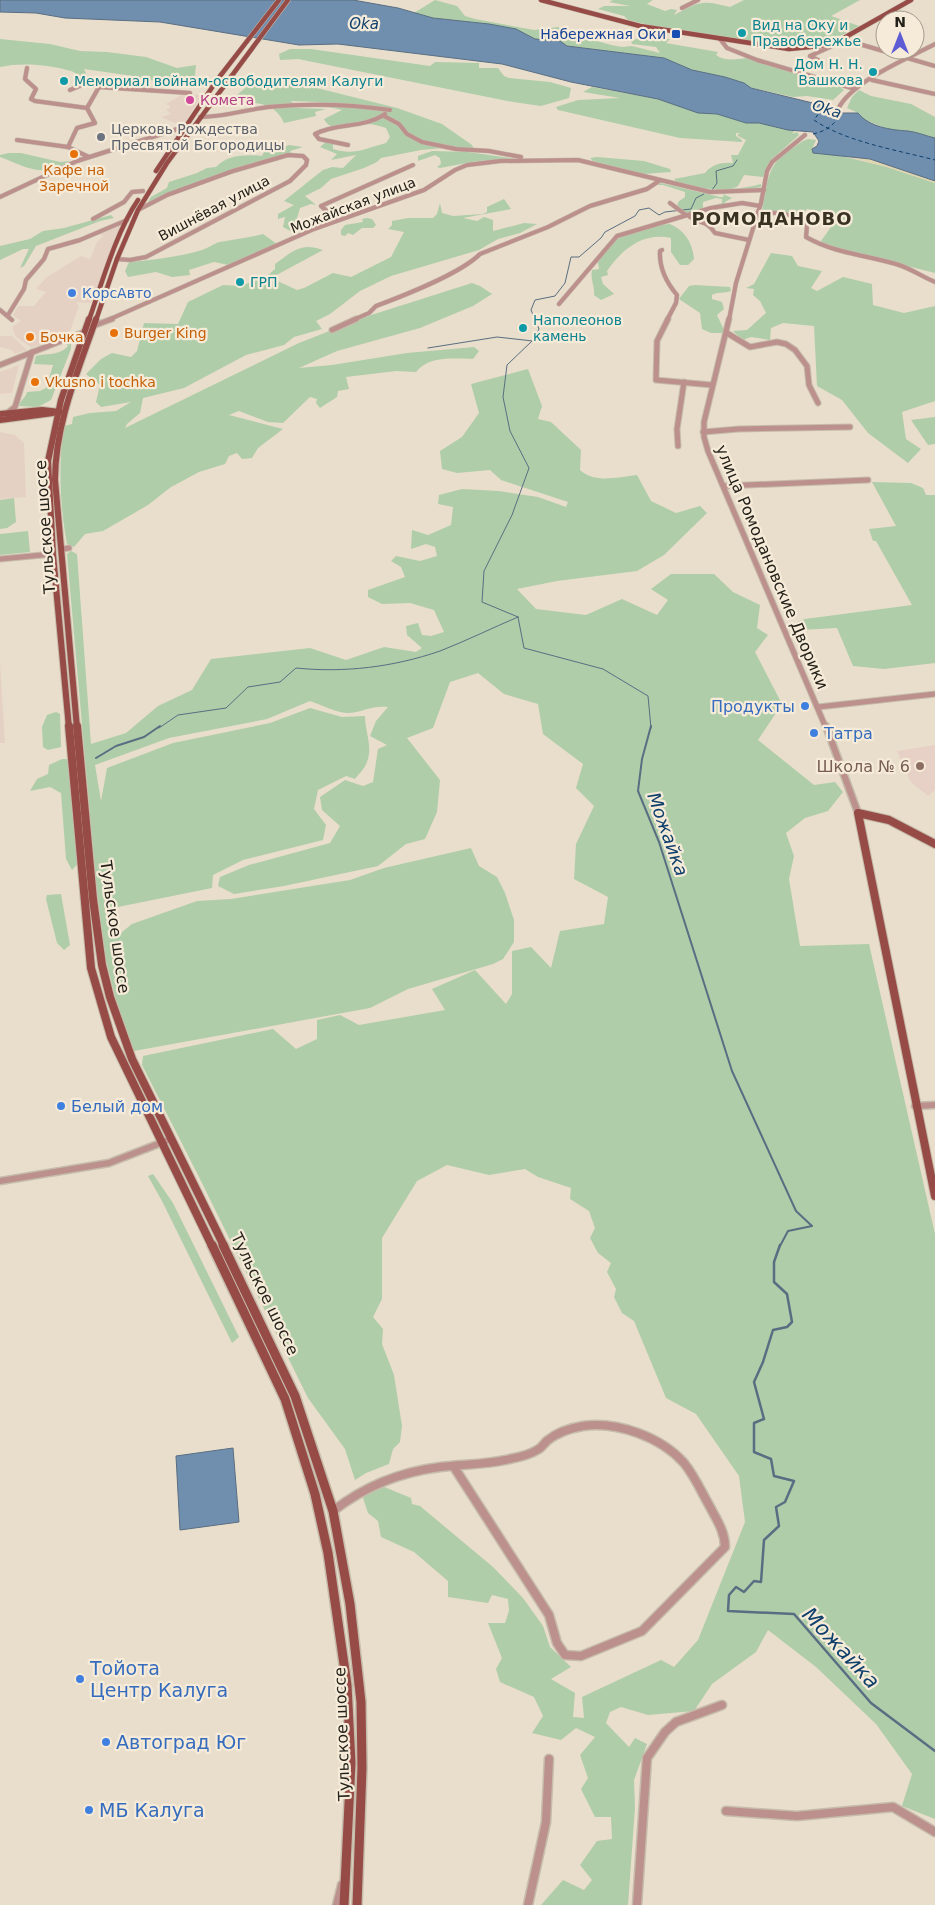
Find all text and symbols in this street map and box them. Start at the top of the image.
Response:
north arrow [875,10,925,60]
text: N [894,14,906,30]
water label: Oka [349,15,379,33]
place label: Вид на Оку и Правобережье [752,17,861,49]
place label: Набережная Оки [540,26,666,42]
marker: Вид на Оку и Правобережье [736,27,748,39]
marker: Набережная Оки [670,28,682,40]
place label: Дом Н. Н. Вашкова [794,56,863,88]
marker: Дом Н. Н. Вашкова [867,66,879,78]
place label: Мемориал войнам-освободителям Калуги [74,73,383,89]
marker: Мемориал войнам-освободителям Калуги [58,75,70,87]
place label: Комета [200,92,254,108]
marker: Комета [184,94,196,106]
water label: Oka [810,96,844,122]
place label: Церковь Рождества Пресвятой Богородицы [111,121,285,153]
marker: Церковь Рождества Пресвятой Богородицы [95,131,107,143]
marker: Кафе на Заречной [68,148,80,160]
place label: Кафе на Заречной [39,162,109,194]
street label: Вишнёвая улица [156,172,272,244]
street label: Можайская улица [288,174,418,236]
district label: РОМОДАНОВО [691,208,853,229]
place label: ГРП [250,274,278,290]
marker: ГРП [234,276,246,288]
place label: КорсАвто [82,285,152,301]
marker: КорсАвто [66,287,78,299]
place label: Наполеонов камень [533,312,622,344]
marker: Наполеонов камень [517,322,529,334]
place label: Burger King [124,325,207,341]
marker: Burger King [108,327,120,339]
place label: Бочка [40,329,83,345]
marker: Бочка [24,331,36,343]
place label: Vkusno i tochka [45,374,156,390]
marker: Vkusno i tochka [29,376,41,388]
street label: улица Ромодановские Дворики [712,442,832,692]
street label: Тульское шоссе [31,460,59,595]
place label: Продукты [711,697,795,716]
marker: Продукты [799,700,811,712]
place label: Татра [823,724,873,743]
marker: Татра [808,727,820,739]
place label: Школа № 6 [816,757,910,776]
marker: Школа № 6 [914,760,926,772]
water label: Можайка [643,789,693,879]
street label: Тульское шоссе [96,858,134,995]
place label: Белый дом [71,1097,163,1116]
marker: Белый дом [55,1100,67,1112]
street label: Тульское шоссе [227,1229,303,1358]
water label: Можайка [797,1603,885,1693]
place label: Тойота Центр Калуга [89,1657,228,1701]
street label: Тульское шоссе [330,1667,354,1802]
marker: Тойота Центр Калуга [74,1673,86,1685]
place label: Автоград Юг [116,1731,246,1753]
marker: Автоград Юг [100,1736,112,1748]
place label: МБ Калуга [99,1799,205,1821]
marker: МБ Калуга [83,1804,95,1816]

